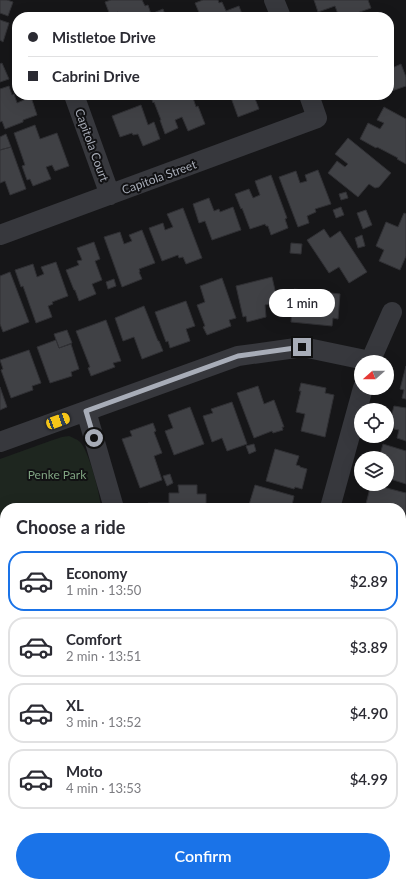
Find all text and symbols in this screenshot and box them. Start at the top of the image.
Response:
text: Mistletoe Drive [52,28,156,46]
text: Cabrini Drive [52,67,140,85]
street label: Capitola Court [72,106,112,184]
street label: Capitola Street [120,156,199,197]
callout: 1 min [269,289,335,317]
text: 1 min [286,295,318,311]
route end [293,338,311,356]
north arrow [354,355,394,395]
map controls [354,355,394,491]
button: locate [354,403,394,443]
car [45,411,71,431]
route start [85,429,103,447]
button: layers [354,451,394,491]
park label: Penke Park [28,467,87,482]
text: Choose a ride [16,516,125,538]
icon: car [18,563,54,599]
text: Economy [66,564,127,582]
text: $2.89 [350,572,388,590]
text: 1 min · 13:50 [66,582,141,598]
icon: car [18,629,54,665]
text: Comfort [66,630,122,648]
text: $3.89 [350,638,388,656]
text: 2 min · 13:51 [66,648,141,664]
icon: car [18,695,54,731]
text: XL [66,696,84,714]
text: $4.90 [350,704,388,722]
text: 3 min · 13:52 [66,714,141,730]
icon: car [18,761,54,797]
text: Moto [66,762,103,780]
text: $4.99 [350,770,388,788]
text: 4 min · 13:53 [66,780,141,796]
button: Confirm [16,833,390,879]

